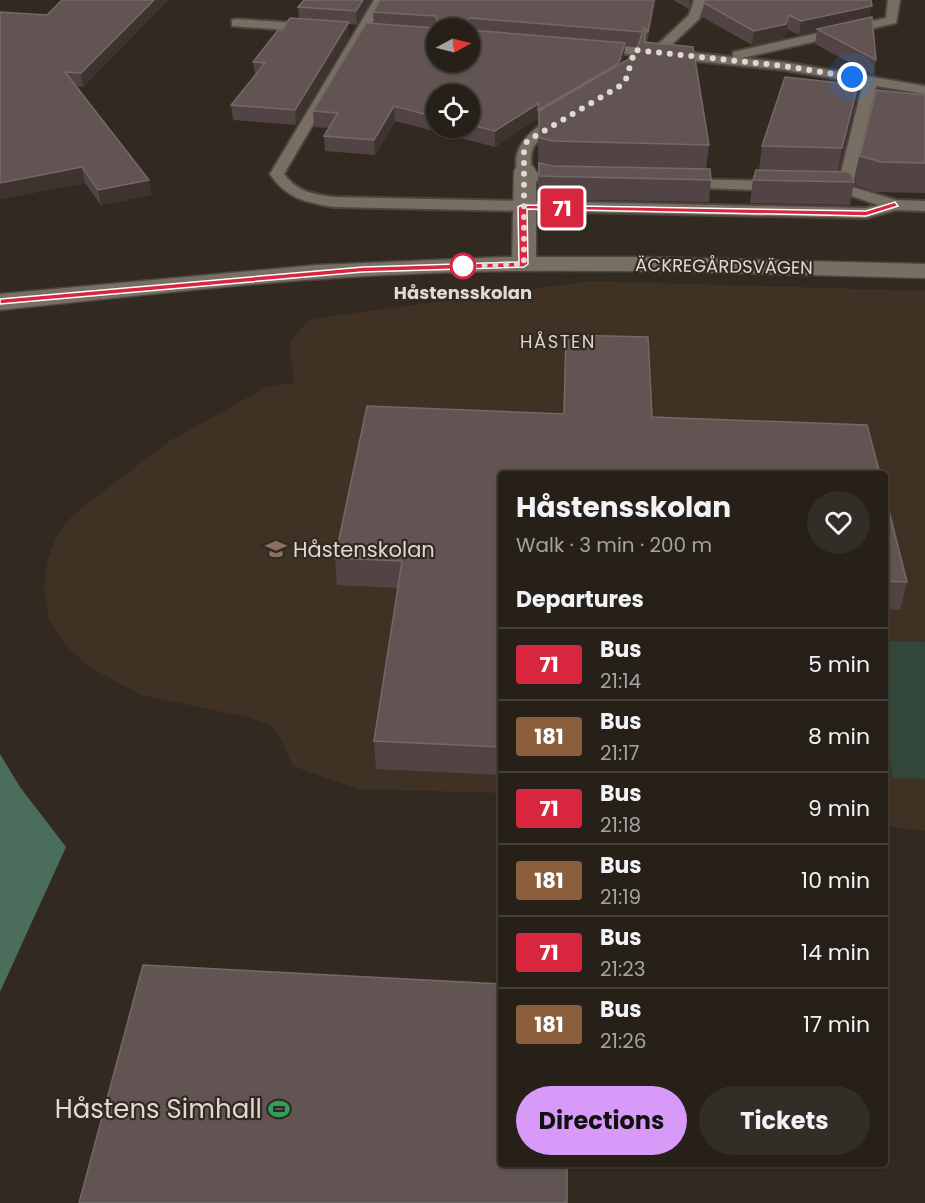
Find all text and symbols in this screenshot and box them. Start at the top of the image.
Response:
north arrow [426,18,480,72]
map controls [426,18,480,138]
your location [837,62,867,92]
button: locate [426,84,480,138]
line badge: 71 [535,188,589,228]
text: 71 [552,194,572,223]
street label: ÄCKREGÅRDSVÄGEN [635,252,813,280]
marker: Håstensskolan [450,253,476,279]
place label: Håstensskolan [394,280,532,305]
district label: HÅSTEN [520,329,596,354]
text: Håstensskolan [516,488,731,527]
button: heart [807,491,870,554]
text: Walk · 3 min · 200 m [516,531,712,559]
place label: Håstenskolan [293,535,435,564]
school or university icon: Håstenskolan [264,537,288,561]
text: Departures [516,584,644,615]
text: Bus [600,634,642,665]
text: 5 min [808,649,870,680]
text: 71 [539,650,559,679]
text: 21:14 [600,667,641,695]
text: Bus [600,706,642,737]
text: 8 min [808,721,870,752]
text: 181 [534,722,564,751]
text: 21:17 [600,739,639,767]
text: Bus [600,778,642,809]
text: 9 min [808,793,870,824]
text: 71 [539,794,559,823]
text: 21:18 [600,811,641,839]
text: Bus [600,850,642,881]
text: 10 min [801,865,870,896]
text: 181 [534,866,564,895]
text: 21:19 [600,883,641,911]
text: Bus [600,922,642,953]
text: 14 min [801,937,870,968]
text: 71 [539,938,559,967]
text: 21:23 [600,955,645,983]
text: Bus [600,994,642,1025]
text: 17 min [803,1009,870,1040]
text: 181 [534,1010,564,1039]
text: 21:26 [600,1027,646,1055]
button: Directions [516,1086,687,1155]
button: Tickets [699,1086,870,1155]
place label: Håstens Simhall [55,1091,262,1127]
sports icon: Håstens Simhall [267,1097,291,1121]

